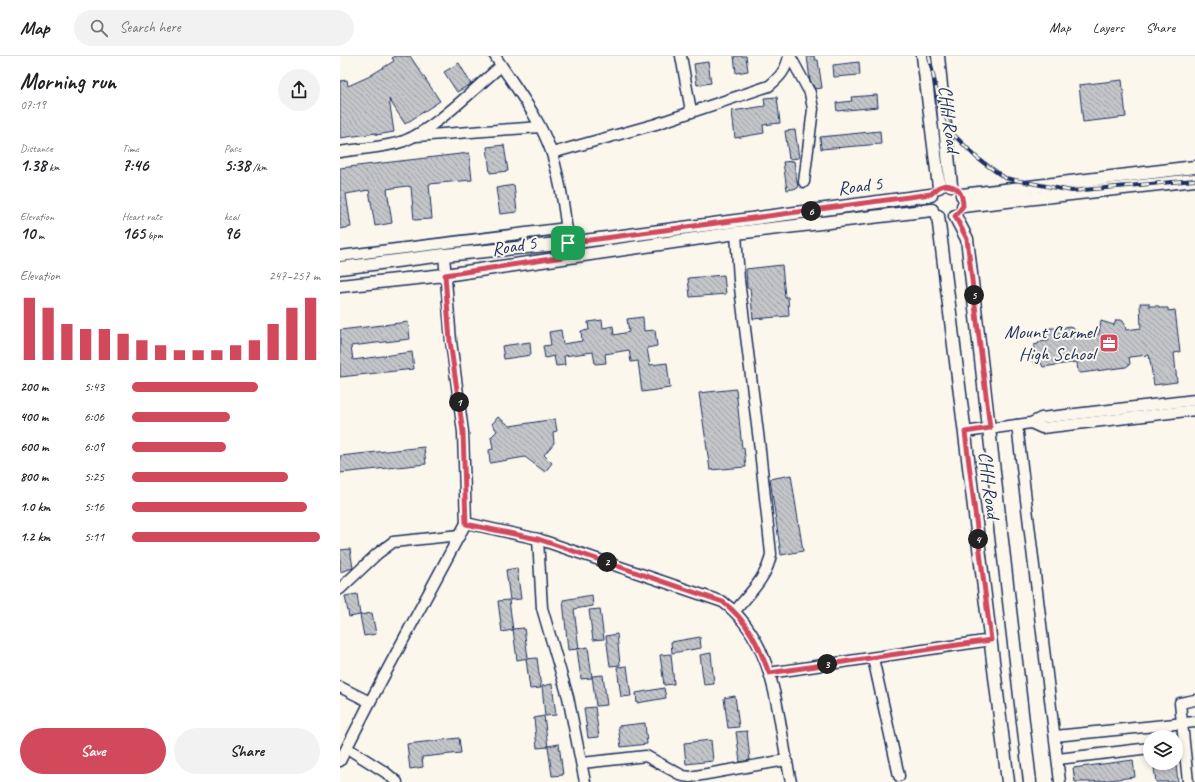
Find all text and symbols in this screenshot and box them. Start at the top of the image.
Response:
search box [74,10,354,46]
text: Map [20,16,50,40]
icon: search [88,17,110,39]
text: Search here [120,18,181,37]
text: Map [1049,19,1071,36]
text: Layers [1093,19,1124,36]
text: Share [1146,19,1175,36]
text: Morning run [20,68,116,96]
button: share [278,69,320,111]
street label: CHH Road [933,84,965,157]
text: 07:19 [20,97,46,113]
text: Distance [20,141,53,155]
text: Time [122,141,139,155]
text: Pace [224,141,241,155]
text: 1.38 [20,155,46,176]
text: 7:46 [122,155,149,176]
text: 5:38 [224,155,250,176]
text: km [46,160,60,174]
text: /km [250,160,267,174]
street label: Road 5 [836,171,885,201]
pin: 6 [801,201,821,221]
text: 6 [808,204,814,218]
text: Elevation [20,209,54,223]
text: Heart rate [122,209,162,223]
text: kcal [224,209,239,223]
text: 10 [20,223,35,244]
text: 165 [122,223,145,244]
text: 96 [224,223,239,244]
pin [551,226,585,260]
text: m [35,228,44,242]
text: bpm [145,228,163,242]
street label: Road 5 [490,230,540,261]
icon: arrive [557,232,579,254]
text: Elevation [20,268,60,284]
text: 247–257 m [269,268,320,284]
pin: 5 [964,285,984,305]
text: 5 [972,288,976,302]
place label: Mount Carmel High School [1004,320,1099,366]
office icon: Mount Carmel High School [1098,332,1120,354]
text: 200 m [20,379,48,395]
text: 5:43 [84,379,104,395]
pin: 1 [449,392,469,412]
text: 1 [457,395,461,409]
text: 400 m [20,409,48,425]
text: 6:06 [84,409,104,425]
text: 600 m [20,439,48,455]
text: 6:09 [84,439,104,455]
street label: CHH Road [973,450,1005,523]
text: 800 m [20,469,48,485]
text: 5:25 [84,469,104,485]
text: 1.0 km [20,499,50,515]
text: 5:16 [84,499,104,515]
text: 1.2 km [20,529,50,545]
text: 5:11 [84,529,104,545]
pin: 4 [968,529,988,549]
text: 4 [976,532,980,546]
pin: 2 [597,552,617,572]
text: 2 [605,555,609,569]
pin: 3 [817,654,837,674]
text: 3 [825,657,829,671]
button: Save [20,728,166,774]
button: Share [174,728,320,774]
map controls [1143,730,1183,770]
button: layers [1143,730,1183,770]

